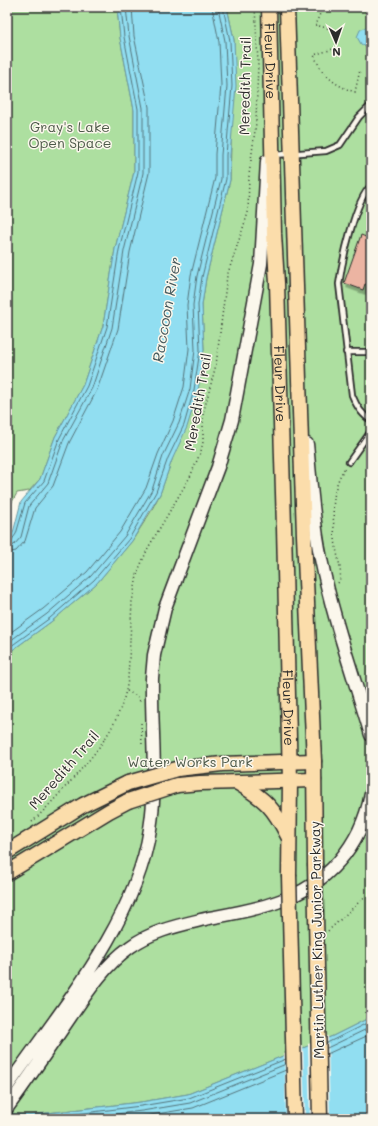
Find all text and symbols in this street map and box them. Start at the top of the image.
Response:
north arrow [316,22,356,62]
street label: Fleur Drive [260,23,281,99]
street label: Meredith Trail [234,37,255,135]
text: N [332,45,341,60]
park label: Gray's Lake Open Space [29,117,111,152]
water label: Raccoon River [147,255,185,364]
street label: Fleur Drive [270,345,291,422]
street label: Meredith Trail [180,352,215,452]
street label: Fleur Drive [278,669,299,746]
street label: Meredith Trail [24,726,103,813]
park label: Water Works Park [127,752,253,771]
street label: Martin Luther King Junior Parkway [305,821,328,1059]

